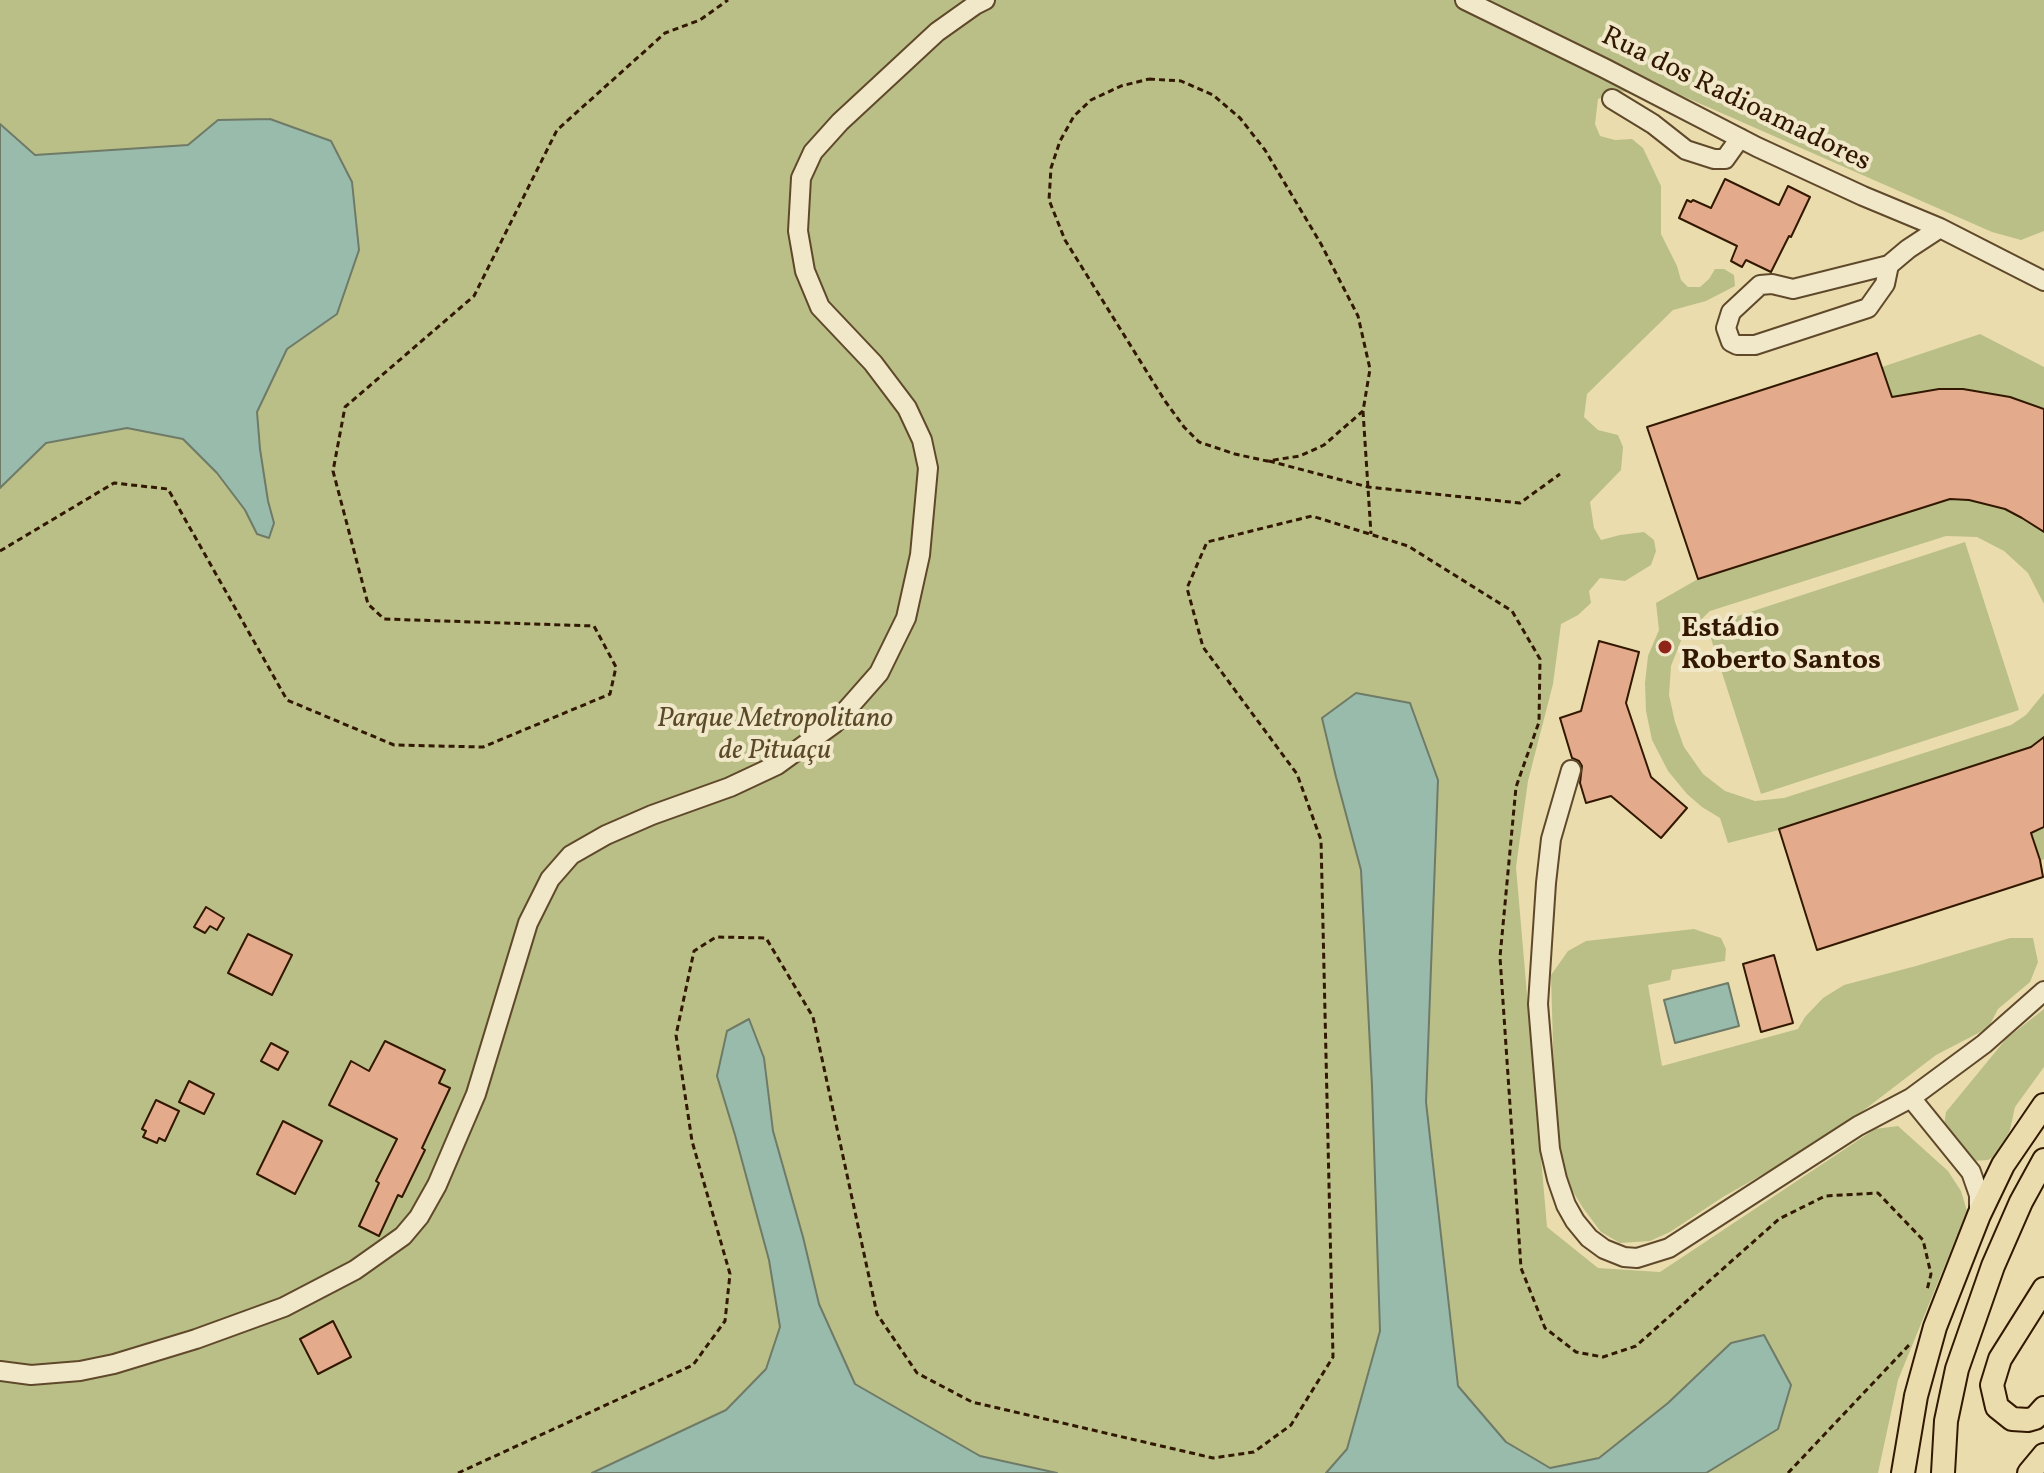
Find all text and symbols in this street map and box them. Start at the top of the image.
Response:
street label: Rua dos Radioamadores [1595,21,1875,181]
place label: Estádio Roberto Santos [1681,614,1881,680]
marker: Estádio Roberto Santos [1656,638,1674,656]
park label: Parque Metropolitano de Pituaçu [657,704,893,770]

